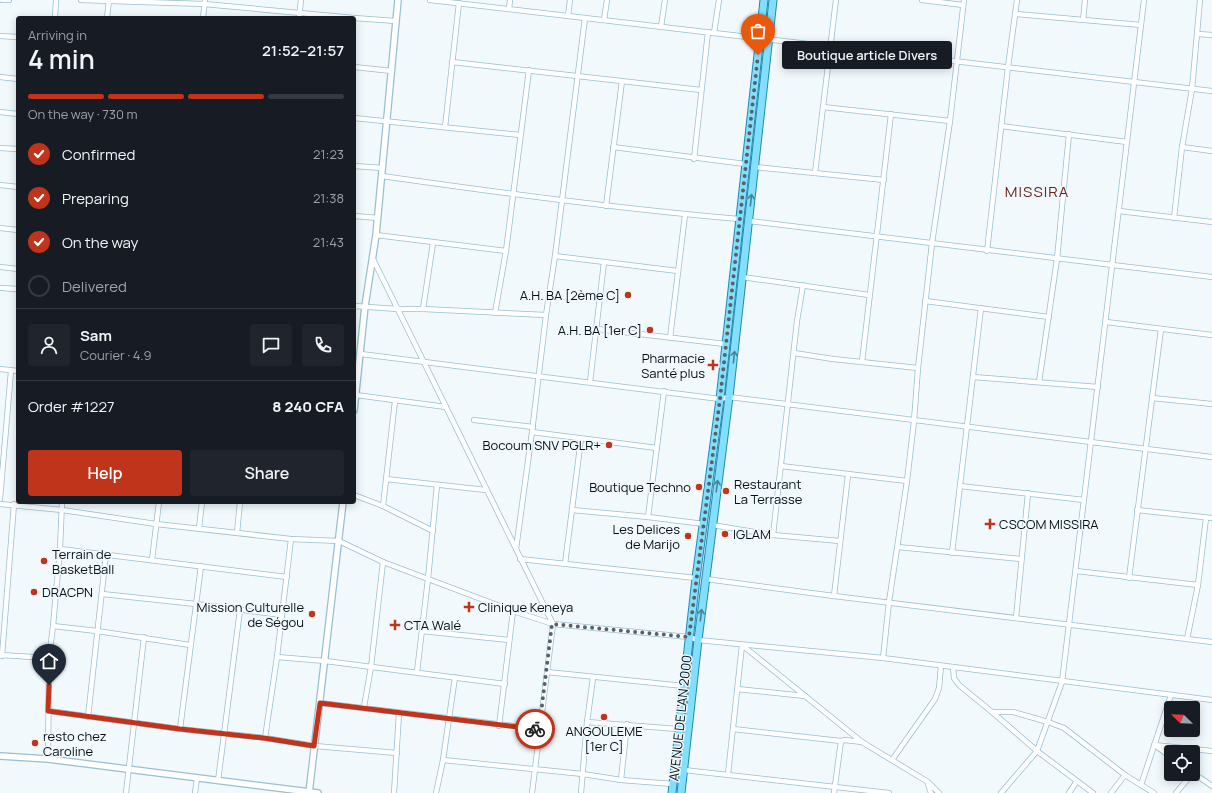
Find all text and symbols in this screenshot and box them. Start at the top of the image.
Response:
pin [741,14,775,55]
icon: bag [747,20,769,42]
text: Arriving in [28,26,87,44]
text: 21:52–21:57 [262,40,344,61]
text: 4 min [28,41,95,77]
callout: Boutique article Divers [782,41,952,69]
text: Boutique article Divers [797,46,937,64]
text: On the way · 730 m [28,105,138,123]
icon: check [28,143,50,165]
text: Confirmed [62,144,135,165]
text: 21:23 [313,145,344,163]
district label: MISSIRA [1005,181,1069,202]
icon: check [28,187,50,209]
text: Preparing [62,188,129,209]
text: 21:38 [313,189,344,207]
one-way arrow [747,194,755,207]
icon: check [28,231,50,253]
text: On the way [62,232,138,253]
text: 21:43 [313,233,344,251]
text: Delivered [62,276,127,297]
place label: A.H. BA [2ème C] [520,286,620,304]
marker: A.H. BA [2ème C] [623,290,633,300]
place label: A.H. BA [1er C] [558,321,642,339]
button: person [28,324,70,366]
button: chat [250,324,292,366]
button: phone [302,324,344,366]
text: Sam [80,325,112,346]
marker: A.H. BA [1er C] [645,325,655,335]
text: Courier · 4.9 [80,346,152,364]
place label: Pharmacie Santé plus [641,349,705,382]
one-way arrow [730,351,737,364]
marker: Pharmacie Santé plus [708,360,718,370]
text: Order #1227 [28,396,114,417]
text: 8 240 CFA [272,396,344,417]
place label: Bocoum SNV PGLR+ [483,436,601,454]
marker: Bocoum SNV PGLR+ [604,440,614,450]
button: Help [28,450,182,496]
button: Share [190,450,344,496]
place label: Restaurant La Terrasse [734,475,803,508]
place label: Boutique Techno [589,478,691,496]
one-way arrow [713,480,721,493]
marker: Boutique Techno [694,482,704,492]
marker: Restaurant La Terrasse [721,486,731,496]
place label: CSCOM MISSIRA [999,515,1099,533]
marker: CSCOM MISSIRA [984,518,996,530]
place label: Les Delices de Marijo [613,520,680,553]
place label: IGLAM [733,525,771,543]
marker: IGLAM [720,529,730,539]
marker: Les Delices de Marijo [683,531,693,541]
place label: Terrain de BasketBall [52,545,114,578]
marker: Terrain de BasketBall [39,556,49,566]
place label: DRACPN [42,583,93,601]
marker: DRACPN [29,587,39,597]
place label: Mission Culturelle de Ségou [197,598,304,631]
place label: Clinique Keneya [478,598,573,616]
marker: Clinique Keneya [463,601,475,613]
marker: Mission Culturelle de Ségou [307,609,317,619]
one-way arrow [697,609,705,622]
place label: CTA Walé [404,616,461,634]
marker: CTA Walé [389,619,401,631]
pin [32,644,66,685]
icon: home [38,650,60,672]
street label: AVENUE DE L'AN 2000 [664,654,696,782]
north arrow [1164,701,1200,737]
map controls [1164,701,1200,781]
courier [515,709,555,749]
marker: ANGOULEME [1er C] [599,712,609,722]
icon: bike [524,718,546,740]
place label: ANGOULEME [1er C] [565,722,643,755]
place label: resto chez Caroline [43,727,107,760]
marker: resto chez Caroline [30,738,40,748]
button: locate [1164,745,1200,781]

